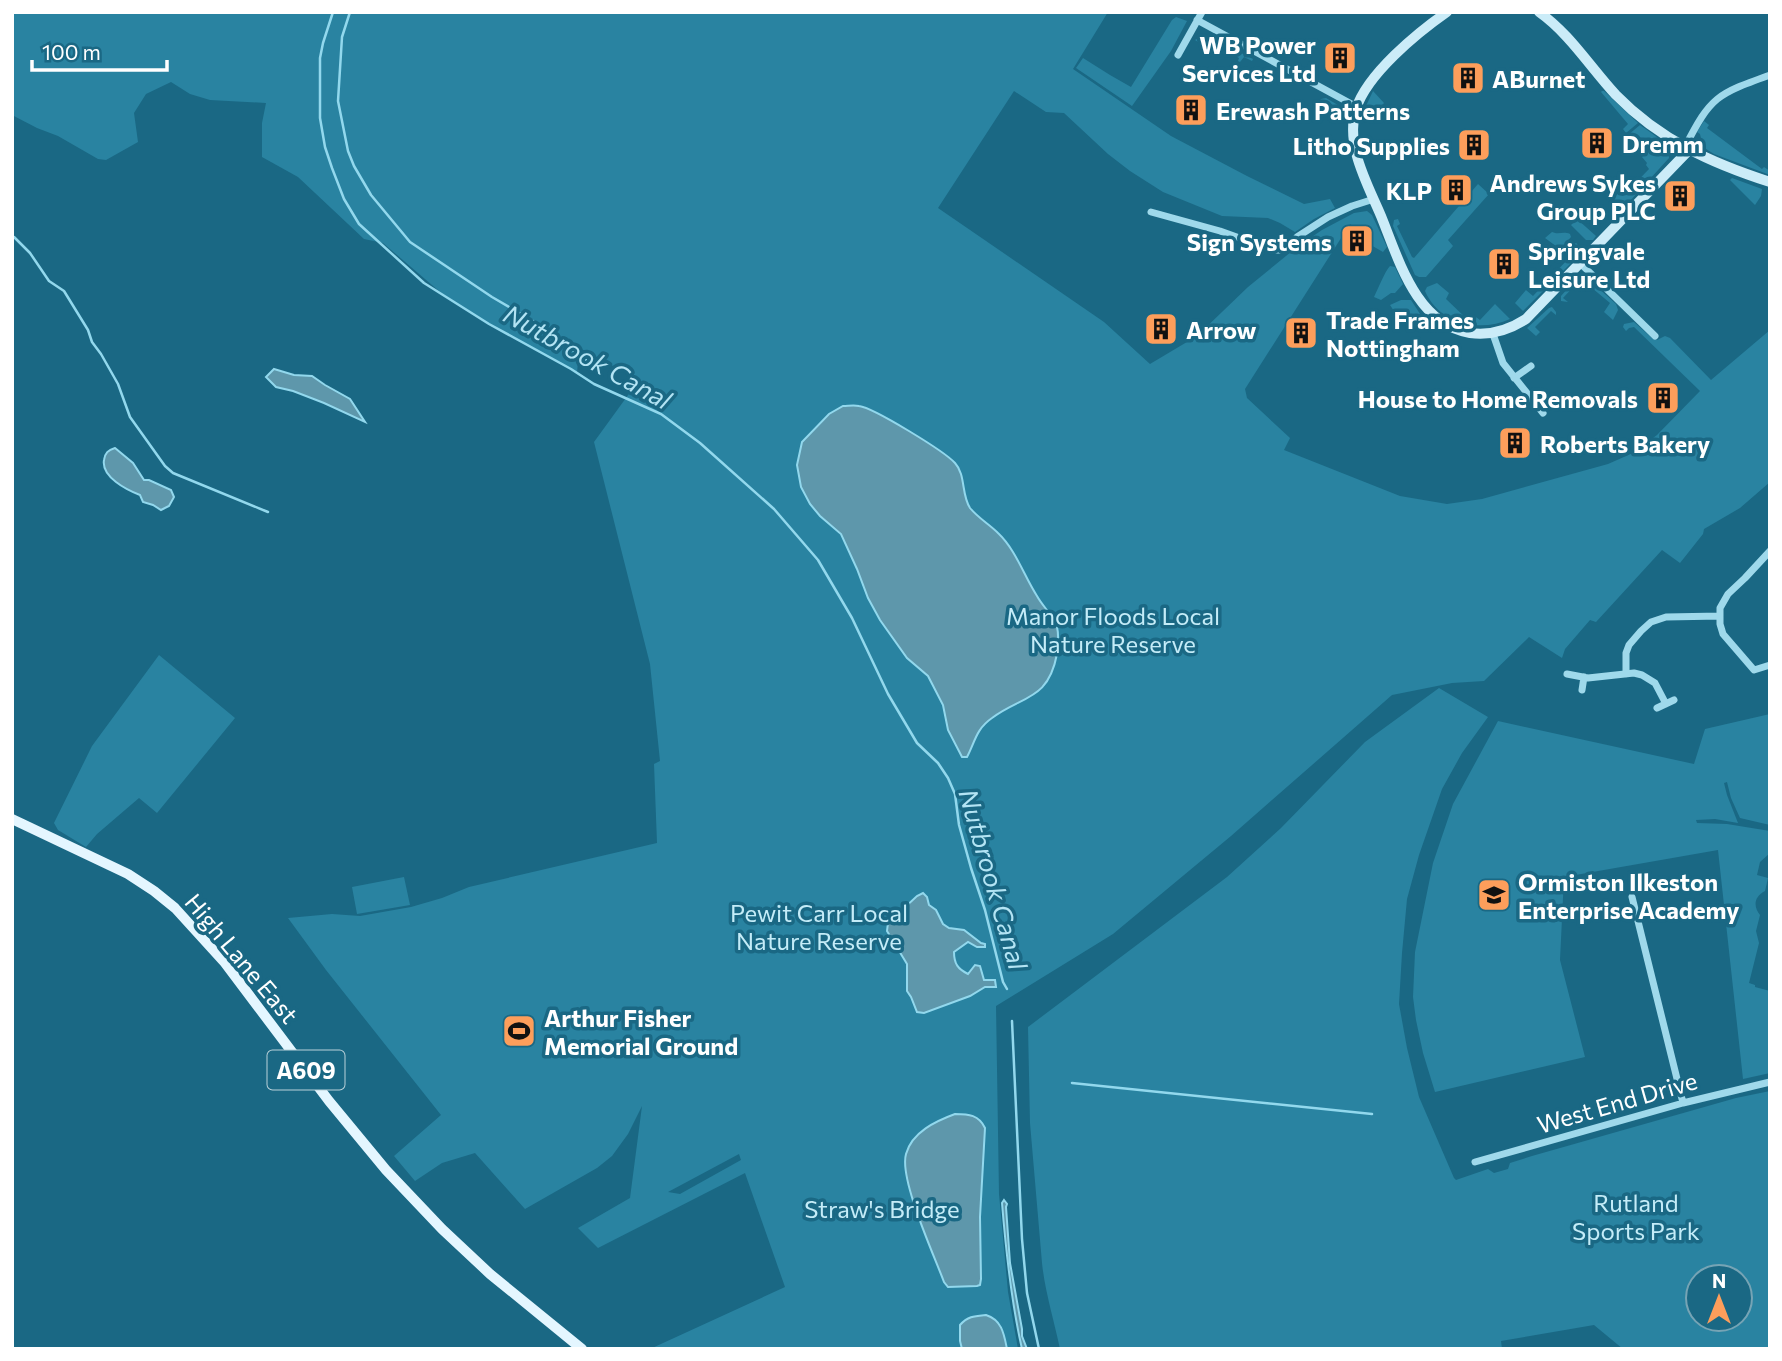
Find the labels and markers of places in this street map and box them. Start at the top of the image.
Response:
place label: WB Power Services Ltd [1182,30,1316,87]
building icon: WB Power Services Ltd [1321,39,1359,77]
building icon: ABurnet [1449,59,1487,97]
place label: ABurnet [1492,64,1585,93]
building icon: Erewash Patterns [1172,91,1210,129]
place label: Erewash Patterns [1216,96,1410,125]
building icon: Dremm [1578,124,1616,162]
building icon: Litho Supplies [1455,126,1493,164]
place label: Dremm [1622,129,1704,158]
place label: Litho Supplies [1293,131,1450,160]
place label: Andrews Sykes Group PLC [1490,168,1656,225]
building icon: KLP [1437,171,1475,209]
place label: KLP [1386,176,1432,205]
building icon: Andrews Sykes Group PLC [1661,177,1699,215]
building icon: Sign Systems [1338,222,1376,260]
place label: Sign Systems [1187,227,1332,256]
place label: Springvale Leisure Ltd [1528,236,1650,293]
building icon: Springvale Leisure Ltd [1485,245,1523,283]
place label: Trade Frames Nottingham [1326,305,1474,362]
building icon: Arrow [1142,310,1180,348]
building icon: Trade Frames Nottingham [1282,314,1320,352]
place label: Arrow [1186,315,1257,344]
building icon: House to Home Removals [1644,379,1682,417]
place label: House to Home Removals [1358,384,1638,413]
building icon: Roberts Bakery [1496,424,1534,462]
place label: Roberts Bakery [1540,429,1710,458]
place label: Ormiston Ilkeston Enterprise Academy [1518,867,1739,924]
school or university icon: Ormiston Ilkeston Enterprise Academy [1475,876,1513,914]
place label: Arthur Fisher Memorial Ground [544,1003,738,1060]
sports icon: Arthur Fisher Memorial Ground [500,1012,538,1050]

